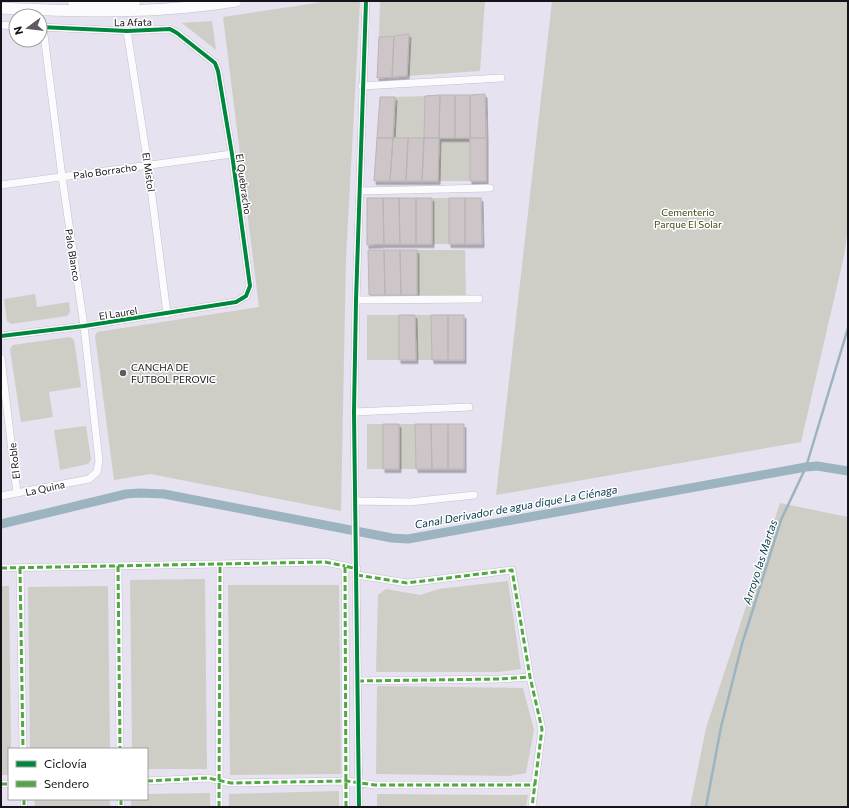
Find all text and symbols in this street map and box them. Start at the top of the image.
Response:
north arrow [8,8,48,48]
street label: La Afata [114,16,152,28]
text: N [11,25,25,36]
street label: El Mistol [140,152,158,192]
street label: El Quebracho [234,153,254,215]
street label: Palo Borracho [72,161,138,181]
park label: Cementerio Parque El Solar [654,206,722,230]
street label: Palo Blanco [63,228,83,282]
street label: El Laurel [98,304,138,322]
place label: CANCHA DE FUTBOL PEROVIC [131,361,216,385]
marker: CANCHA DE FUTBOL PEROVIC [118,368,128,378]
street label: El Roble [6,442,22,480]
street label: La Quina [24,478,66,498]
water label: Canal Derivador de agua dique La Ciénaga [413,482,619,531]
water label: Arroyo las Martas [739,518,779,607]
legend [8,748,148,800]
text: Ciclovía [44,756,87,770]
text: Sendero [44,776,89,790]

